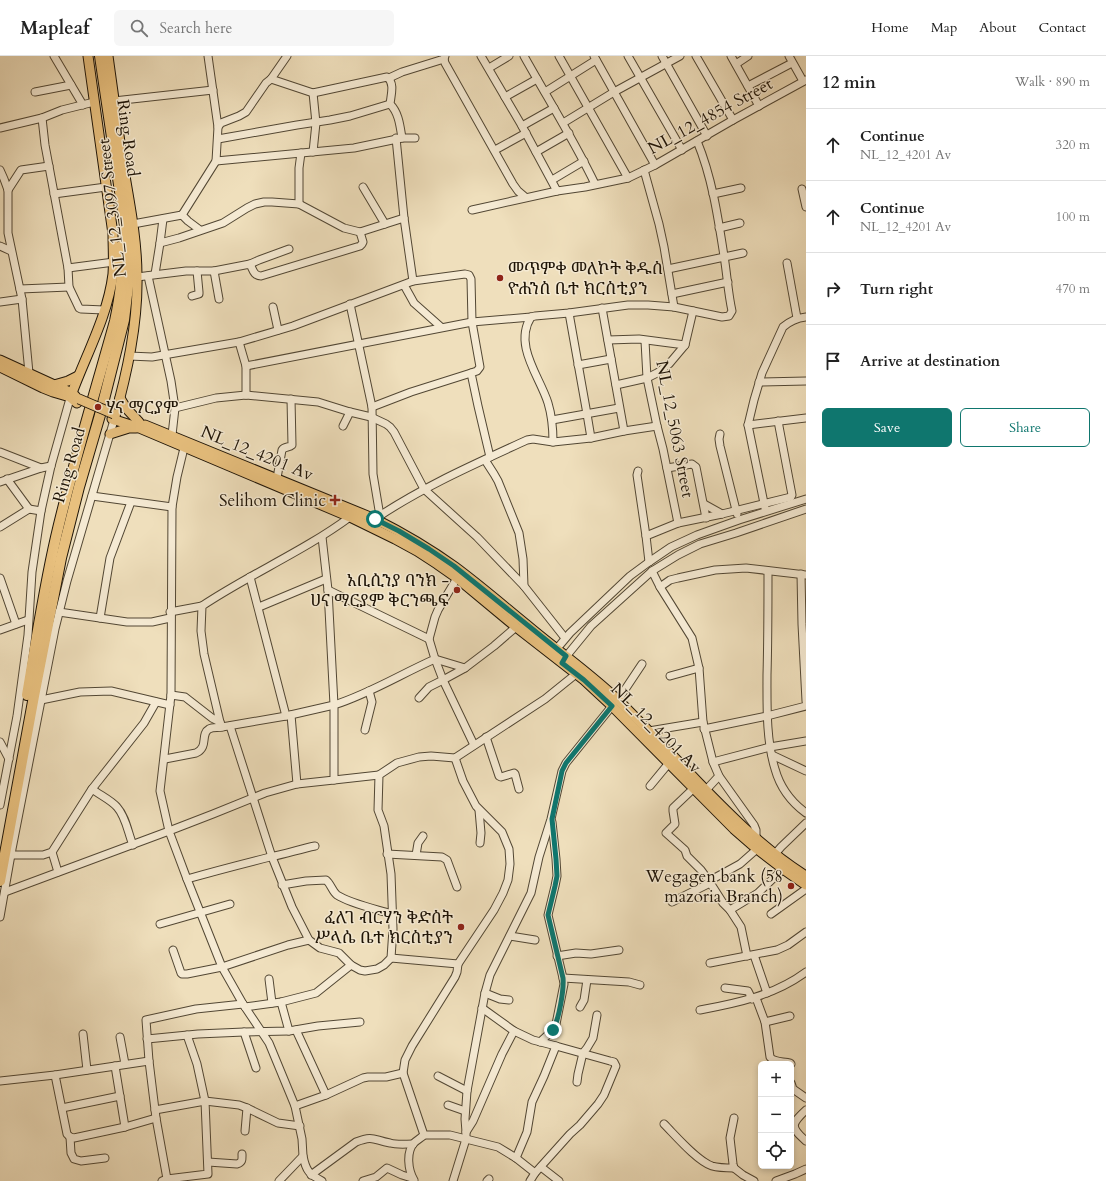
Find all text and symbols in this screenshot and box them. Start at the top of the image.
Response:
search box [114,10,394,46]
text: Mapleaf [20,15,90,41]
icon: search [128,17,150,39]
text: Search here [160,18,232,38]
text: Home [871,18,909,37]
text: Map [931,18,957,37]
text: About [979,18,1016,37]
text: Contact [1038,18,1086,37]
text: 12 min [822,71,876,94]
street label: NL_12_4854 Street [643,72,777,160]
text: Walk · 890 m [1015,73,1090,91]
street label: Ring Road [111,98,145,178]
text: Continue [860,126,925,146]
icon: ahead [822,134,844,156]
text: 320 m [1056,136,1090,154]
street label: NL_12_3097 Street [92,137,132,279]
text: NL_12_4201 Av [860,146,951,164]
text: Continue [860,198,925,218]
icon: ahead [822,206,844,228]
text: 100 m [1056,208,1090,226]
text: NL_12_4201 Av [860,218,951,236]
place label: መጥምቀ መለኮት ቅዱስ ዮሐንስ ቤተ ክርስቲያን [508,257,663,300]
marker: መጥምቀ መለኮት ቅዱስ ዮሐንስ ቤተ ክርስቲያን [495,273,505,283]
icon: right [822,278,844,300]
text: Turn right [860,279,933,299]
text: 470 m [1056,280,1090,298]
icon: arrive [822,350,844,372]
text: Arrive at destination [860,351,1000,371]
street label: NL_12_5063 Street [650,358,700,500]
place label: ሃና ማርያም [106,396,178,419]
marker: ሃና ማርያም [93,402,103,412]
button: Save [822,408,952,447]
button: Share [960,408,1090,447]
street label: NL_12_4201 Av [197,420,317,486]
street label: Ring Road [47,424,91,506]
place label: Selihom Clinic [219,489,326,512]
marker: Selihom Clinic [329,494,341,506]
route start [366,510,384,528]
place label: አቢሲንያ ባንክ - ሀና ማርያም ቅርንጫፍ [310,569,449,612]
marker: አቢሲንያ ባንክ - ሀና ማርያም ቅርንጫፍ [452,585,462,595]
street label: NL_12_4201 Av [606,678,707,779]
place label: Wegagen bank (58 mazoria Branch) [645,865,783,908]
marker: Wegagen bank (58 mazoria Branch) [786,881,796,891]
place label: ፈለገ ብርሃን ቅድስት ሥላሴ ቤተ ክርስቲያን [315,906,453,949]
marker: ፈለገ ብርሃን ቅድስት ሥላሴ ቤተ ክርስቲያን [456,922,466,932]
route end [544,1021,562,1039]
map controls [758,1061,794,1169]
button: + [758,1061,794,1097]
button: − [758,1097,794,1133]
button: locate [758,1133,794,1169]

